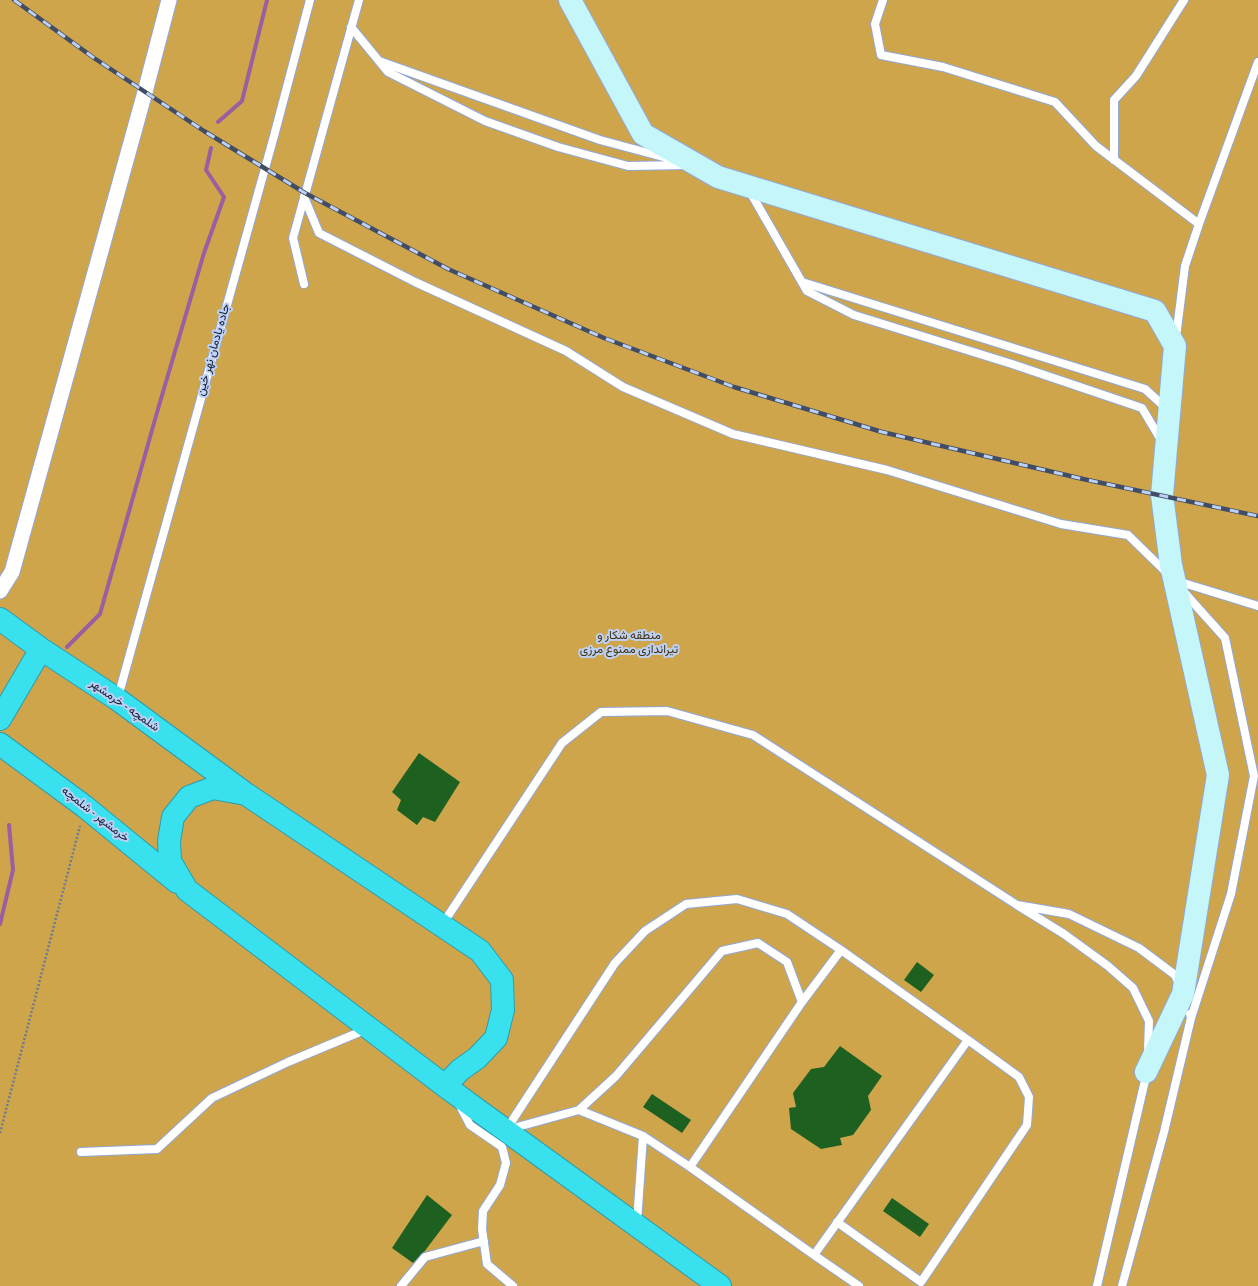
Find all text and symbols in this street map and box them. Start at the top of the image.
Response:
street label: جاده یادمان نهر خین [194,302,234,398]
park label: منطقه شکار و تیراندازی ممنوع مرزی [580,629,678,657]
street label: شلمچه - خرمشهر [86,677,162,735]
street label: خرمشهر - شلمچه [58,784,132,846]

